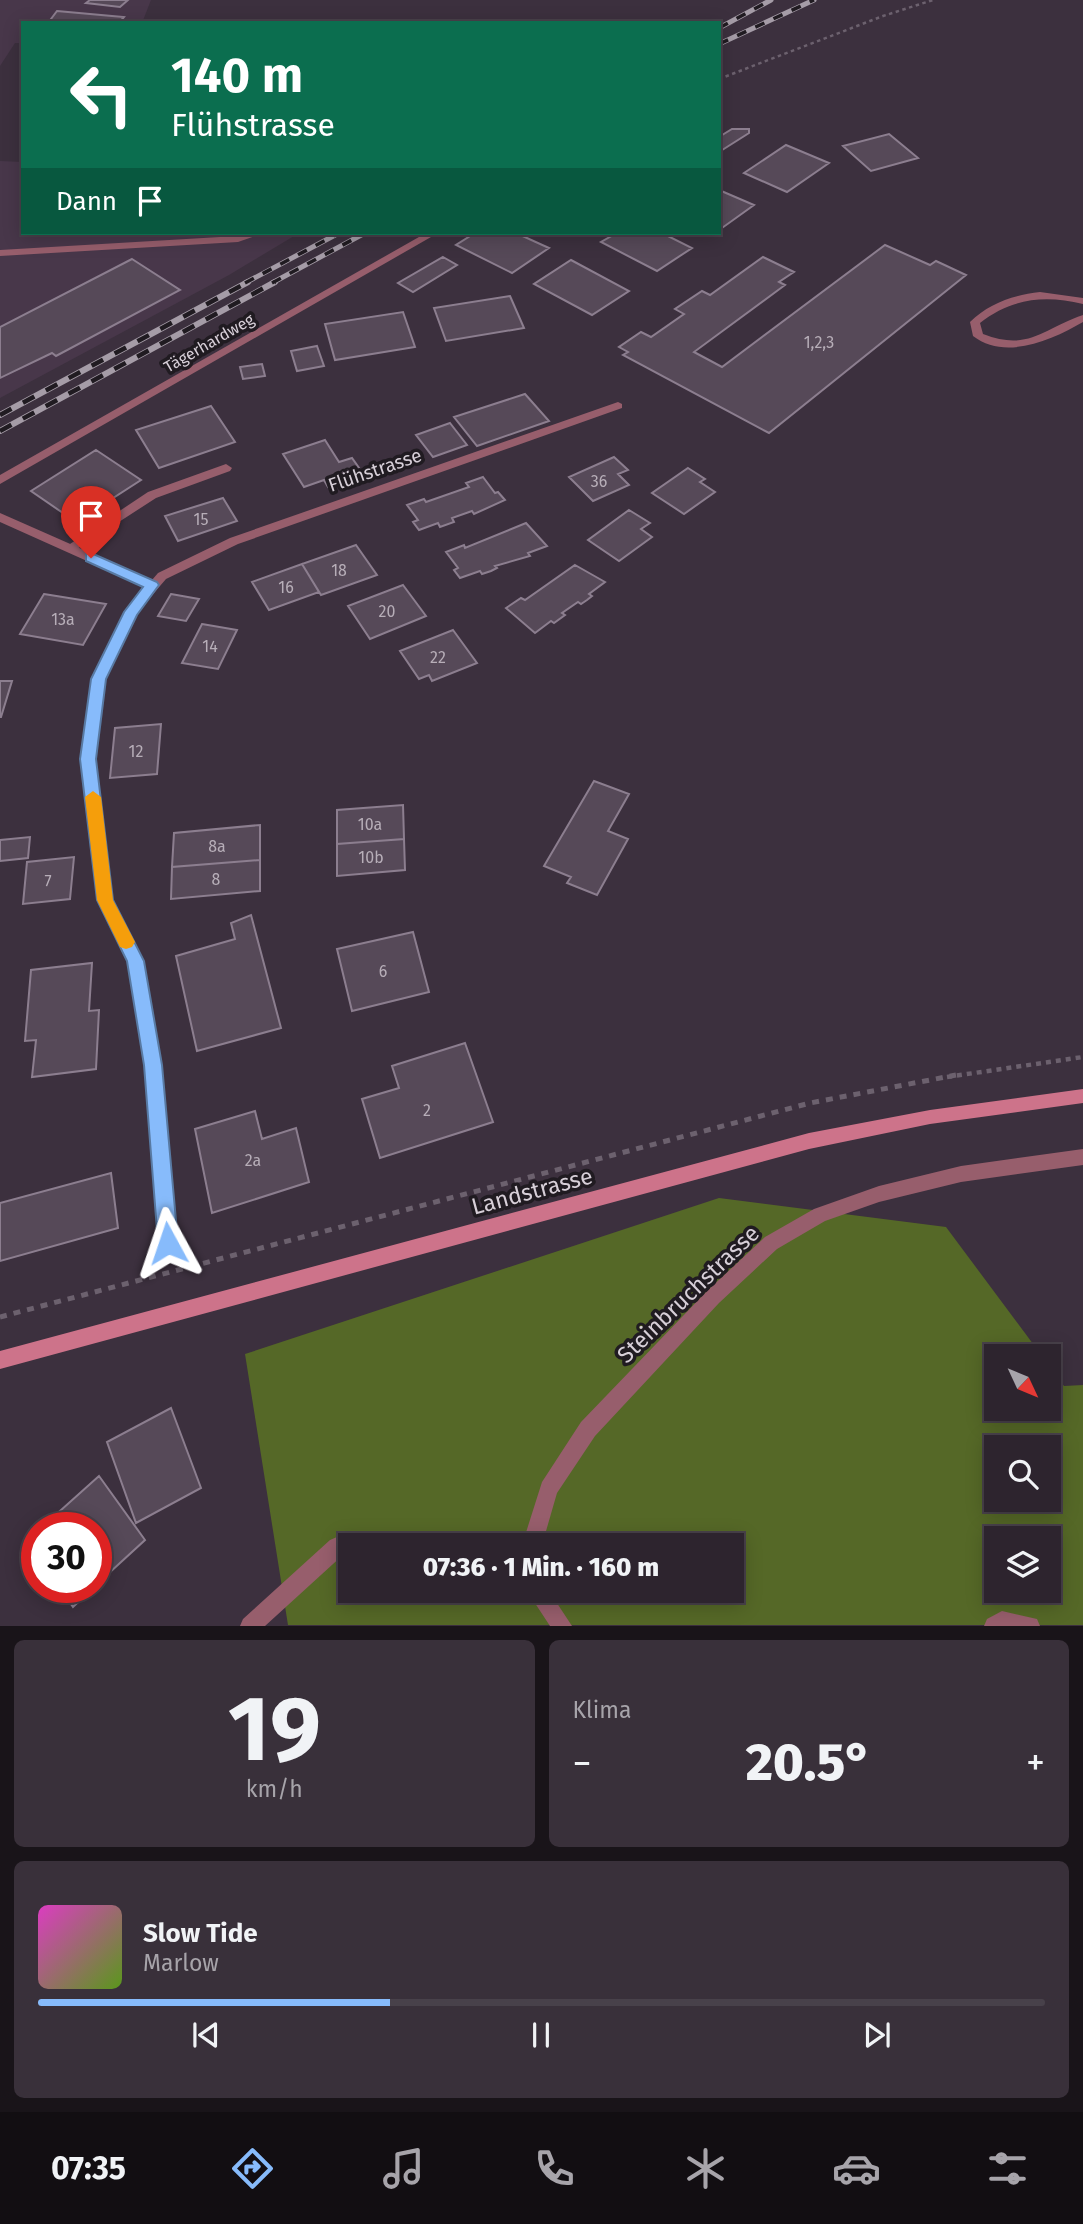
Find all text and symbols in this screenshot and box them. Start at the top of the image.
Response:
text: 140 m [171,46,303,105]
icon: left [56,49,147,140]
text: Flühstrasse [171,106,335,144]
icon: arrive [131,182,169,220]
text: Dann [56,186,117,217]
street label: Tägerhardweg [161,309,258,376]
house number: 1,2,3 [804,333,834,352]
street label: Flühstrasse [325,443,425,497]
house number: 36 [591,472,607,491]
pin [61,486,121,558]
icon: arrive [72,497,110,535]
house number: 15 [194,510,208,529]
house number: 18 [331,561,347,580]
house number: 16 [278,578,294,597]
house number: 20 [379,602,395,621]
house number: 13a [51,610,75,629]
house number: 14 [202,637,218,656]
house number: 22 [430,648,446,667]
house number: 12 [129,742,143,761]
house number: 10a [358,815,382,834]
house number: 8a [208,837,226,856]
house number: 10b [358,848,384,867]
house number: 8 [212,870,221,889]
house number: 7 [44,872,52,891]
house number: 6 [379,962,387,981]
house number: 2 [423,1101,431,1120]
house number: 2a [245,1151,261,1170]
street label: Landstrasse [468,1161,596,1221]
position arrow [131,1206,205,1280]
street label: Steinbruchstrasse [611,1219,765,1369]
north arrow [984,1344,1060,1421]
map controls [984,1344,1061,1603]
button: search [984,1435,1061,1512]
speed limit sign: 30 [21,1512,112,1603]
button: layers [984,1526,1061,1603]
text: 07:36 · 1 Min. · 160 m [423,1552,659,1583]
text: 19 [228,1675,321,1784]
text: Klima [573,1696,632,1724]
text: 20.5° [746,1731,872,1794]
text: − [573,1740,592,1786]
text: + [1026,1740,1045,1786]
text: km/h [246,1775,303,1803]
text: Slow Tide [143,1918,258,1949]
text: Marlow [143,1949,219,1977]
icon: previous [187,2016,225,2054]
icon: pause [522,2016,560,2054]
icon: next [858,2016,896,2054]
icon: directions [228,2144,277,2193]
icon: music [379,2144,428,2193]
icon: phone [530,2144,579,2193]
icon: climate [681,2144,730,2193]
icon: car [832,2144,881,2193]
icon: filters [983,2144,1032,2193]
text: 07:35 [51,2149,126,2187]

